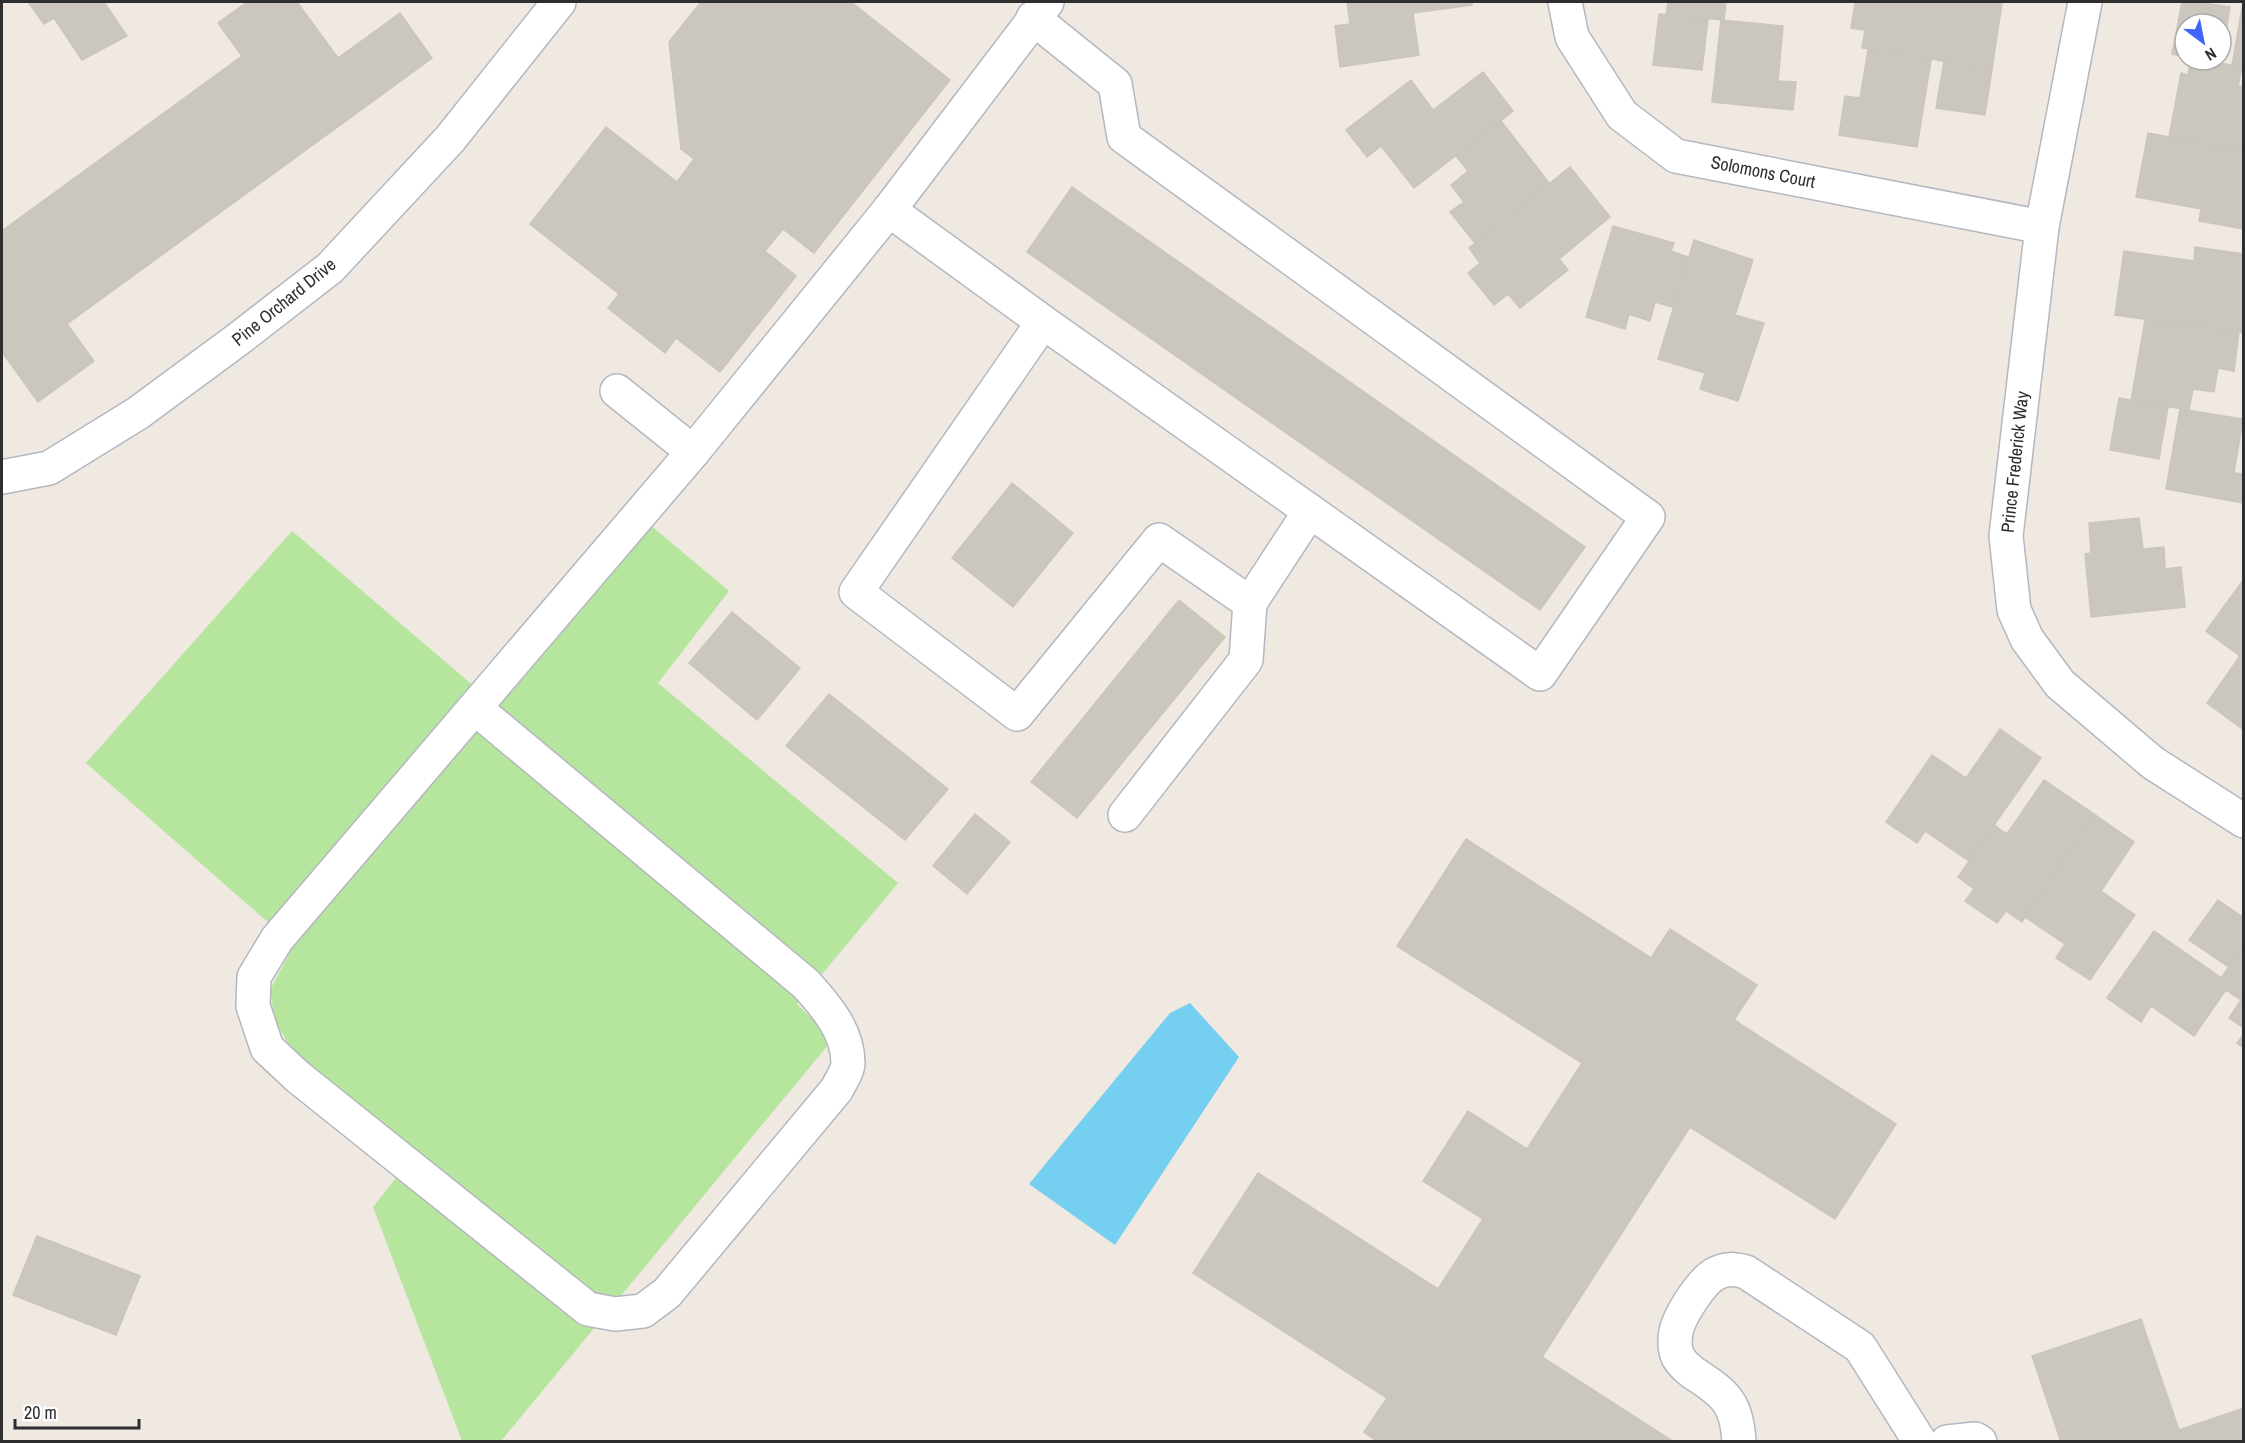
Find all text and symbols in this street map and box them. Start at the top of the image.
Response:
north arrow [2173,12,2233,72]
text: N [2201,43,2221,67]
street label: Solomons Court [1709,149,1817,194]
street label: Pine Orchard Drive [226,252,341,351]
street label: Prince Frederick Way [1995,389,2034,534]
scale bar [15,1392,140,1430]
text: 20 m [24,1400,57,1425]

